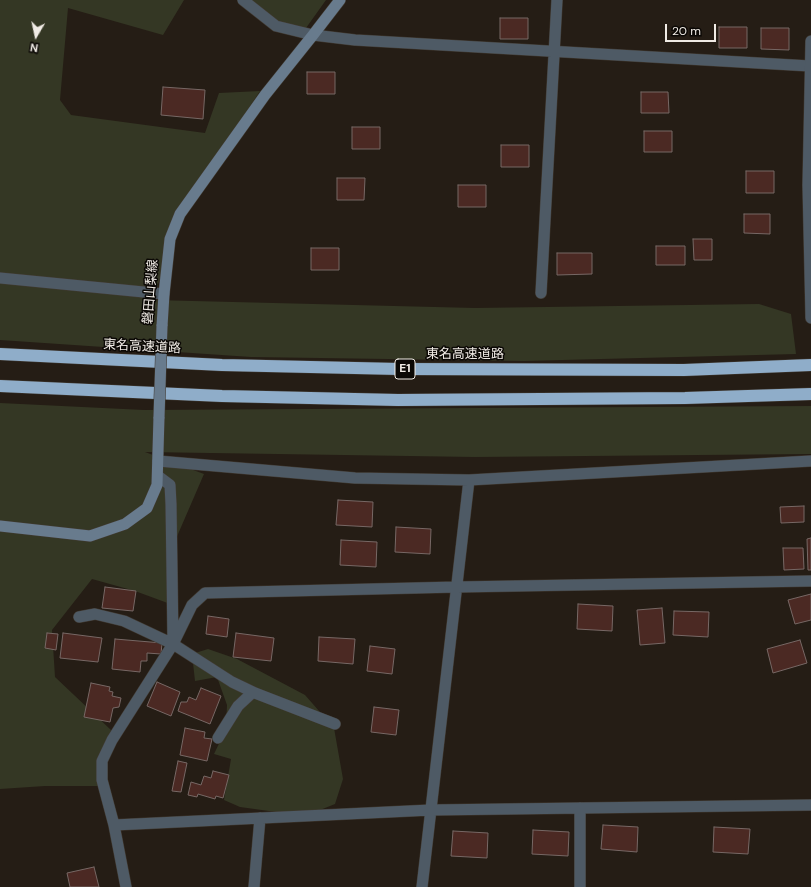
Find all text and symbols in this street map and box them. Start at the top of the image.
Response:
north arrow [16,16,56,56]
scale bar [667,16,718,42]
text: 20 m [672,23,701,39]
text: N [29,40,39,55]
street label: 磐田山梨線 [140,259,162,325]
street label: 東名高速道路 [103,337,181,357]
street label: 東名高速道路 [426,347,504,363]
road number: E1 [395,359,415,379]

